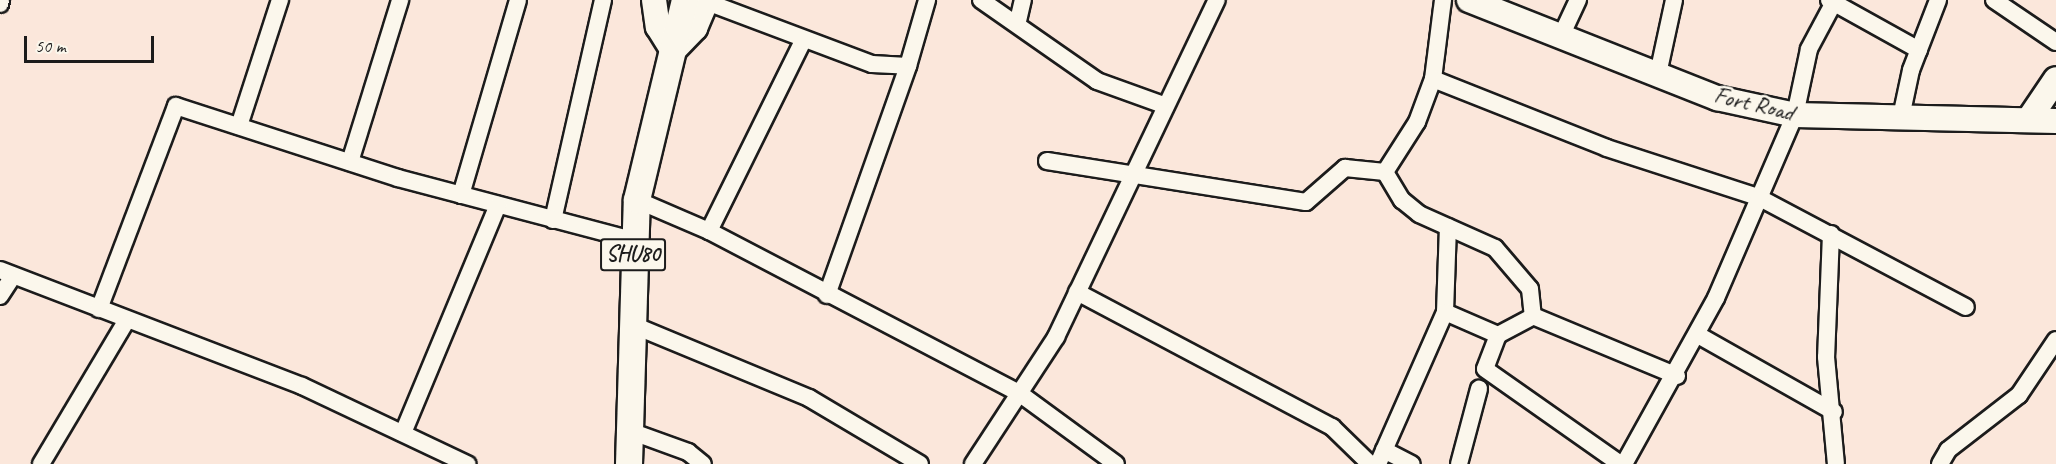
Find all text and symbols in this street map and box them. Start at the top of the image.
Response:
scale bar [27,24,158,62]
text: 50 m [35,35,66,57]
street label: Fort Road [1711,81,1797,127]
road number: SHU80 [600,236,666,274]

